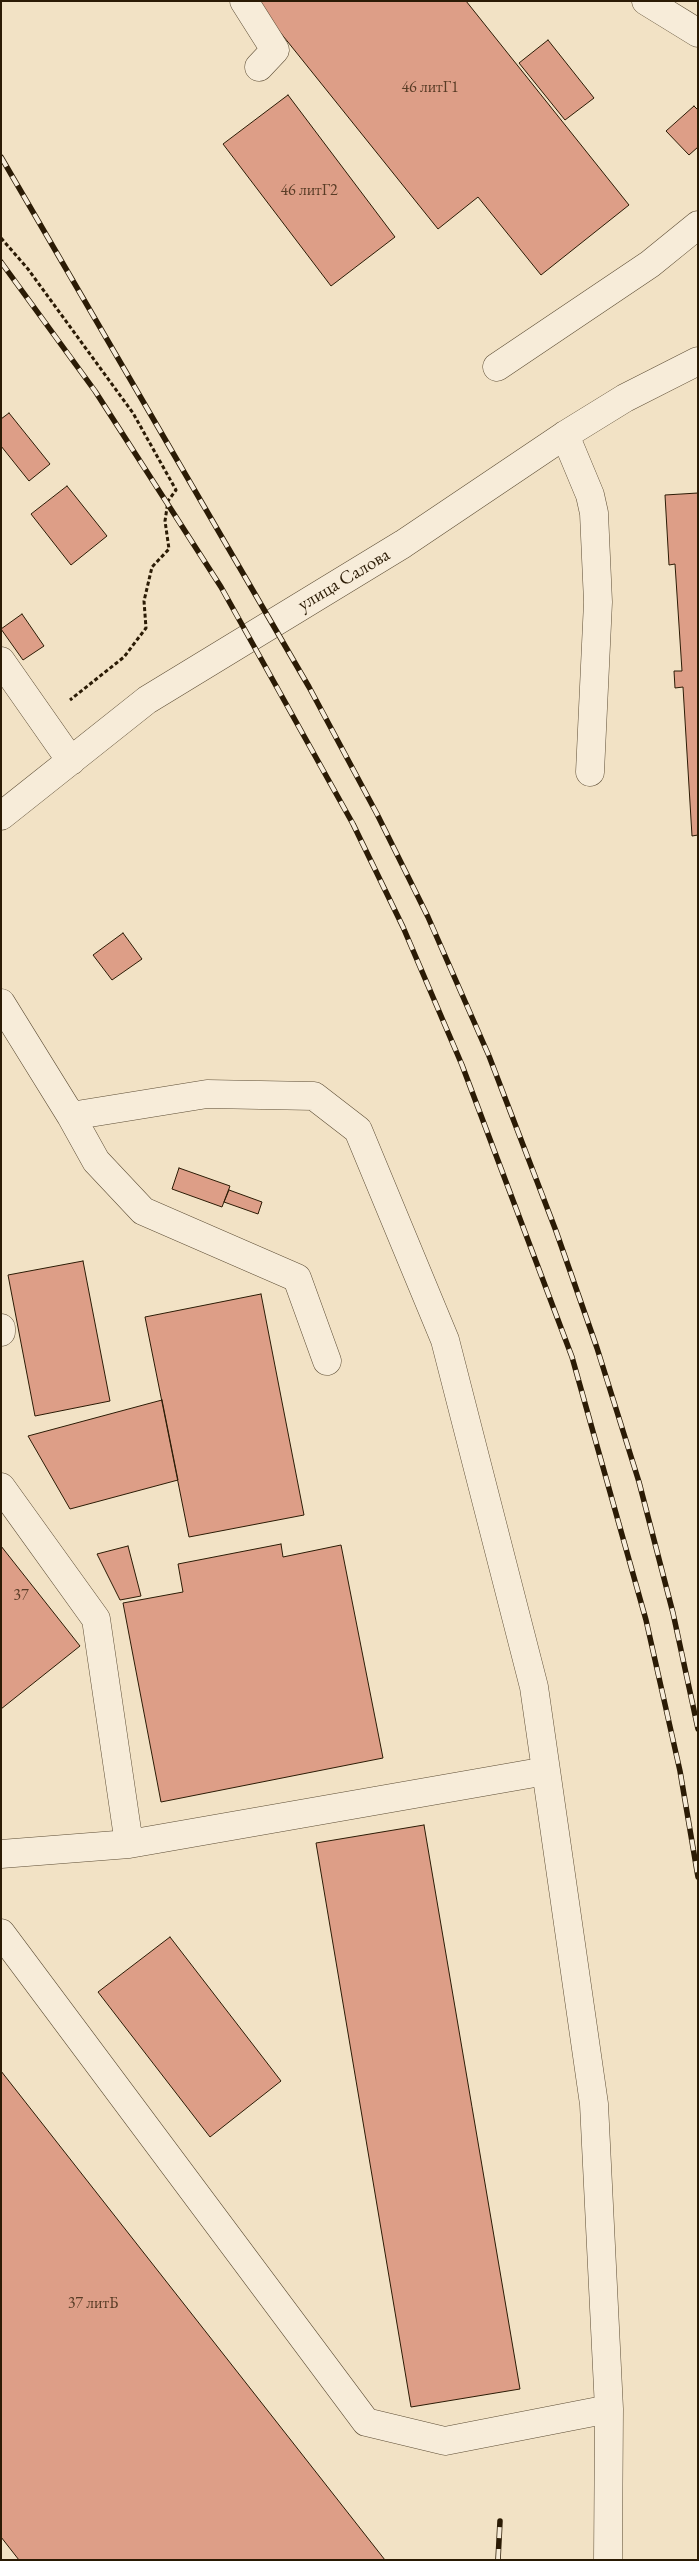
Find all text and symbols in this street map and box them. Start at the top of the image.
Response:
house number: 46 литГ1 [401,78,459,98]
house number: 46 литГ2 [280,181,338,201]
street label: улица Салова [294,544,394,616]
house number: 37 [13,1586,29,1606]
house number: 37 литБ [68,2294,118,2314]

